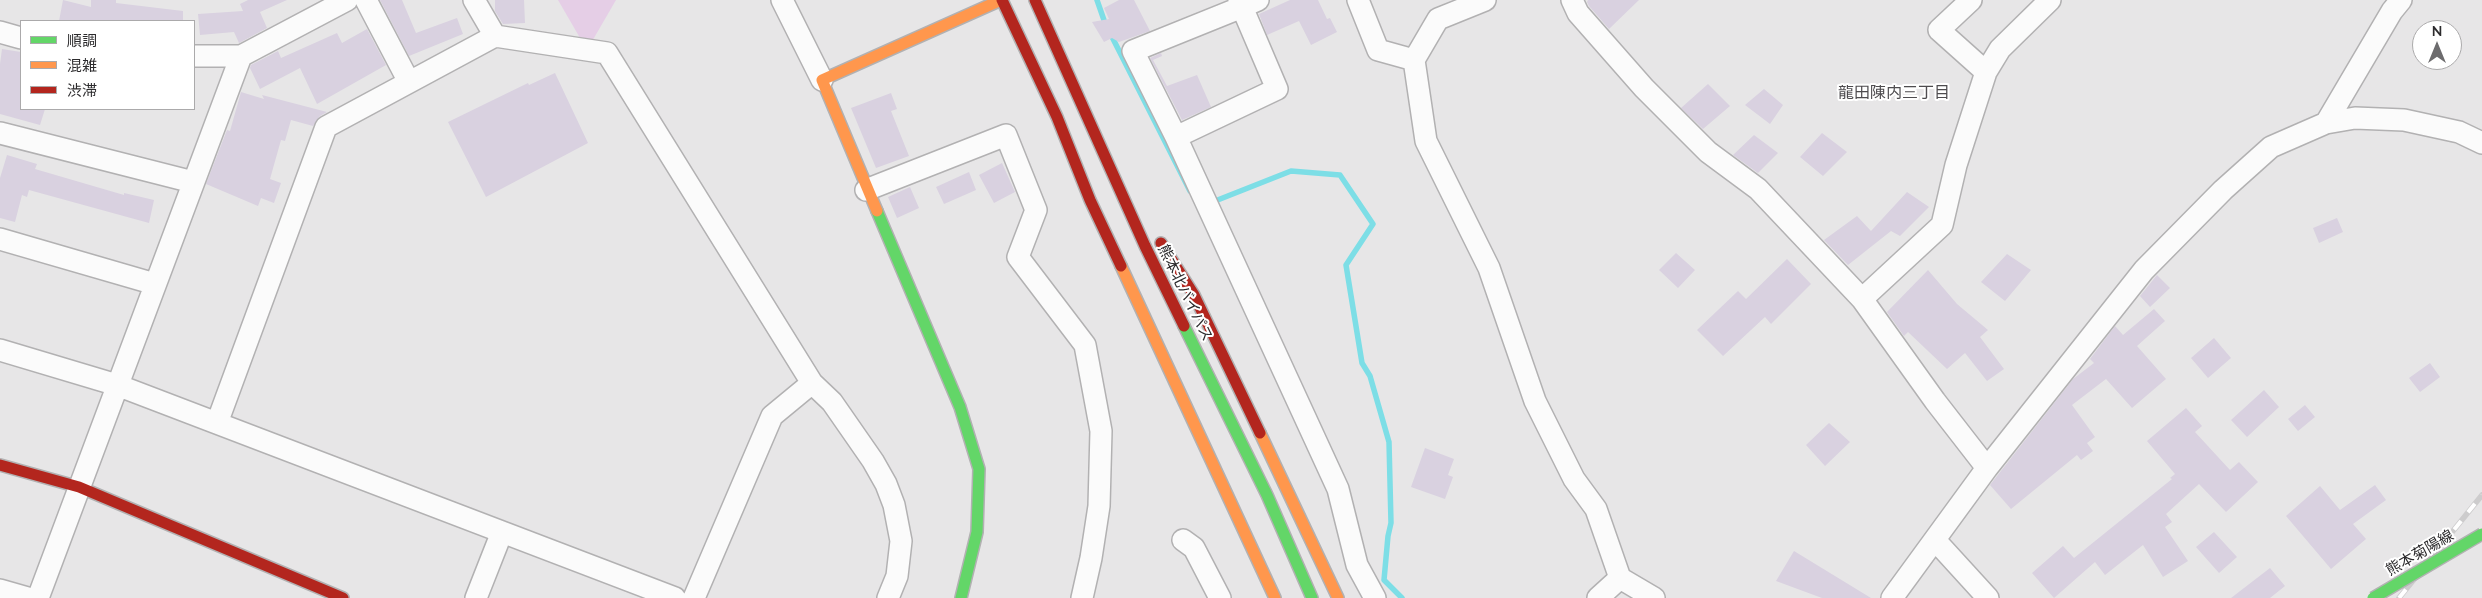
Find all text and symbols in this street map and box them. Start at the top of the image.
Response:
legend [20,20,195,110]
north arrow [2412,20,2462,70]
text: N [2432,22,2442,40]
text: 順調 [67,31,97,50]
text: 混雑 [67,56,97,75]
text: 渋滞 [67,81,97,100]
district label: 龍田陳内三丁目 [1838,83,1950,103]
street label: 熊本北バイパス [1154,242,1216,344]
street label: 熊本菊陽線 [2383,526,2457,580]

